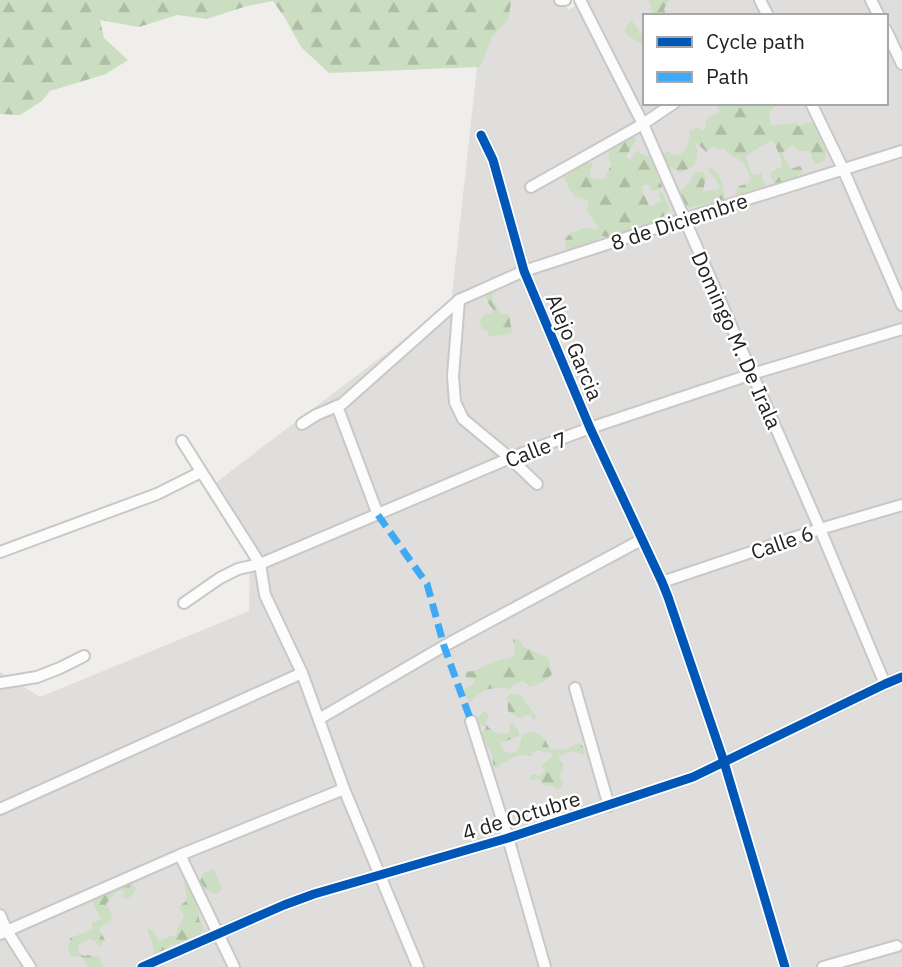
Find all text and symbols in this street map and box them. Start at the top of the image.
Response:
legend [643,14,888,105]
text: Cycle path [706,27,805,55]
text: Path [706,62,749,90]
street label: 8 de Diciembre [607,186,751,256]
street label: Domingo M. De Irala [685,247,789,433]
street label: Alejo Garcia [540,289,610,405]
street label: Calle 7 [501,424,571,474]
street label: Calle 6 [747,518,817,566]
street label: 4 de Octubre [458,784,584,846]

